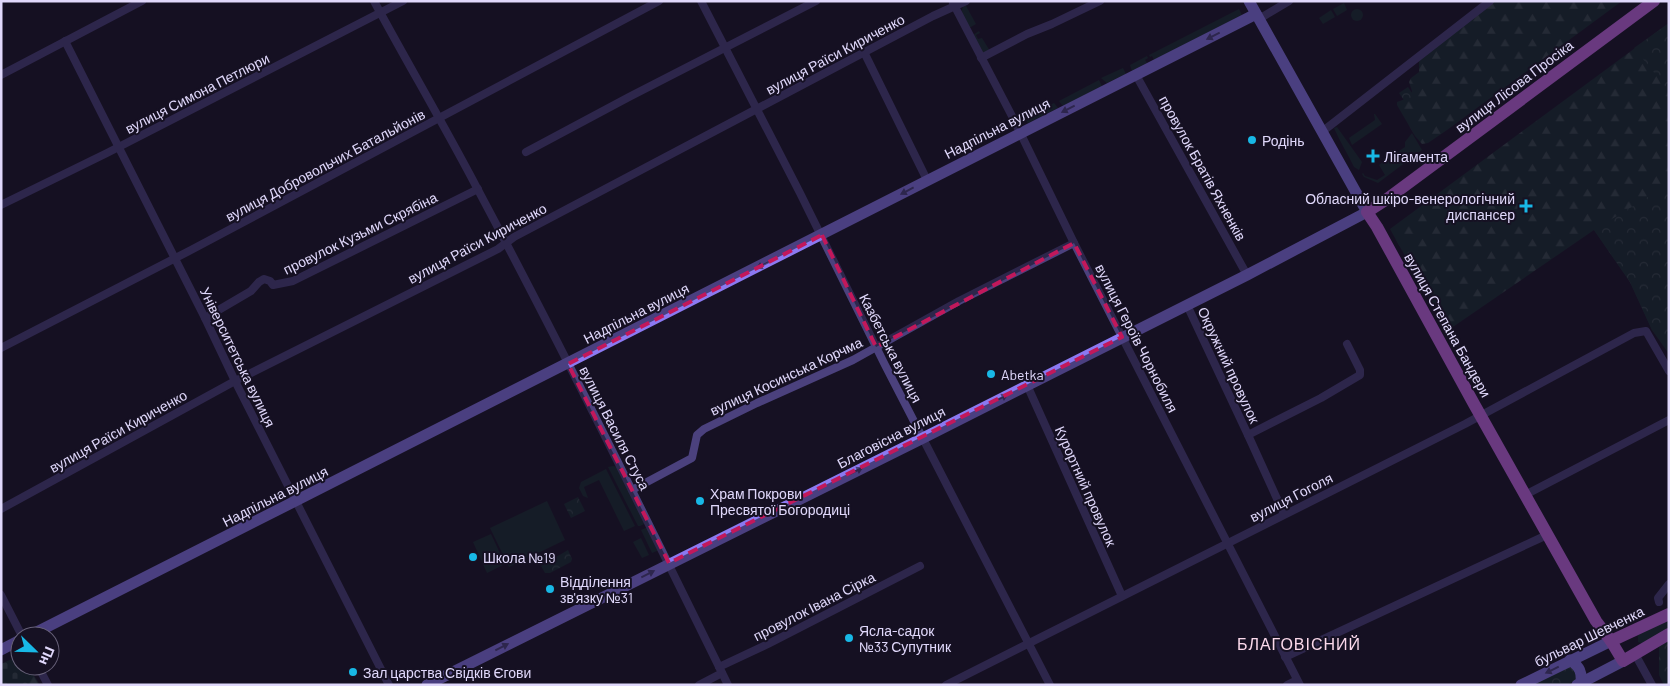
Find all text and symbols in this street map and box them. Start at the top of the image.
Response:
street label: вулиця Раїси Кириченко [763,10,908,98]
one-way arrow [1206,32,1220,40]
street label: вулиця Лісова Просіка [1452,36,1576,136]
street label: вулиця Симона Петлюри [122,49,272,137]
street label: провулок Братів Яхненків [1156,92,1250,244]
street label: Надпільна вулиця [941,94,1053,162]
street label: вулиця Добровольчих Батальйонів [222,105,428,225]
one-way arrow [1060,105,1075,113]
place label: Родінь [1262,132,1305,149]
marker: Родінь [1246,134,1258,146]
place label: Лігамента [1384,148,1448,165]
marker: Лігамента [1366,149,1380,163]
one-way arrow [900,187,914,195]
street label: провулок Кузьми Скрябіна [280,188,440,278]
place label: Обласний шкіро-венерологічний диспансер [1305,190,1515,223]
street label: вулиця Раїси Кириченко [405,199,550,287]
marker: Обласний шкіро-венерологічний диспансер [1519,199,1533,213]
street label: вулиця Степана Бандери [1401,250,1495,400]
one-way arrow [756,261,770,269]
street label: вулиця Героїв Чорнобиля [1092,261,1182,415]
street label: Надпільна вулиця [580,279,692,347]
street label: Університетська вулиця [197,284,279,430]
street label: Казбетська вулиця [856,291,926,405]
street label: Окружний провулок [1195,304,1264,427]
street label: вулиця Косинська Корчма [707,333,865,419]
street label: вулиця Василя Стуса [576,363,654,493]
place label: Abetka [1001,366,1044,383]
marker: Abetka [985,368,997,380]
street label: вулиця Раїси Кириченко [46,386,190,476]
one-way arrow [994,394,1008,402]
street label: Благовісна вулиця [834,402,948,472]
street label: Курортний провулок [1052,423,1121,550]
street label: Надпільна вулиця [219,462,331,530]
one-way arrow [849,467,863,475]
street label: вулиця Гоголя [1247,469,1335,525]
place label: Храм Покрови Пресвятої Богородиці [710,485,850,518]
marker: Храм Покрови Пресвятої Богородиці [694,495,706,507]
place label: Школа №19 [483,549,556,566]
marker: Школа №19 [467,551,479,563]
street label: провулок Івана Сірка [750,568,878,644]
one-way arrow [640,570,655,579]
place label: Відділення зв'язку №31 [560,573,633,606]
marker: Відділення зв'язку №31 [544,583,556,595]
street label: бульвар Шевченка [1531,602,1647,670]
place label: Ясла-садок №33 Супутник [859,622,952,655]
north arrow [10,626,60,676]
marker: Ясла-садок №33 Супутник [843,632,855,644]
district label: БЛАГОВІСНИЙ [1237,634,1361,653]
one-way arrow [495,643,510,652]
text: Пн [36,644,59,668]
place label: Зал царства Свідків Єгови [363,664,531,681]
marker: Зал царства Свідків Єгови [347,666,359,678]
one-way arrow [1544,666,1559,674]

